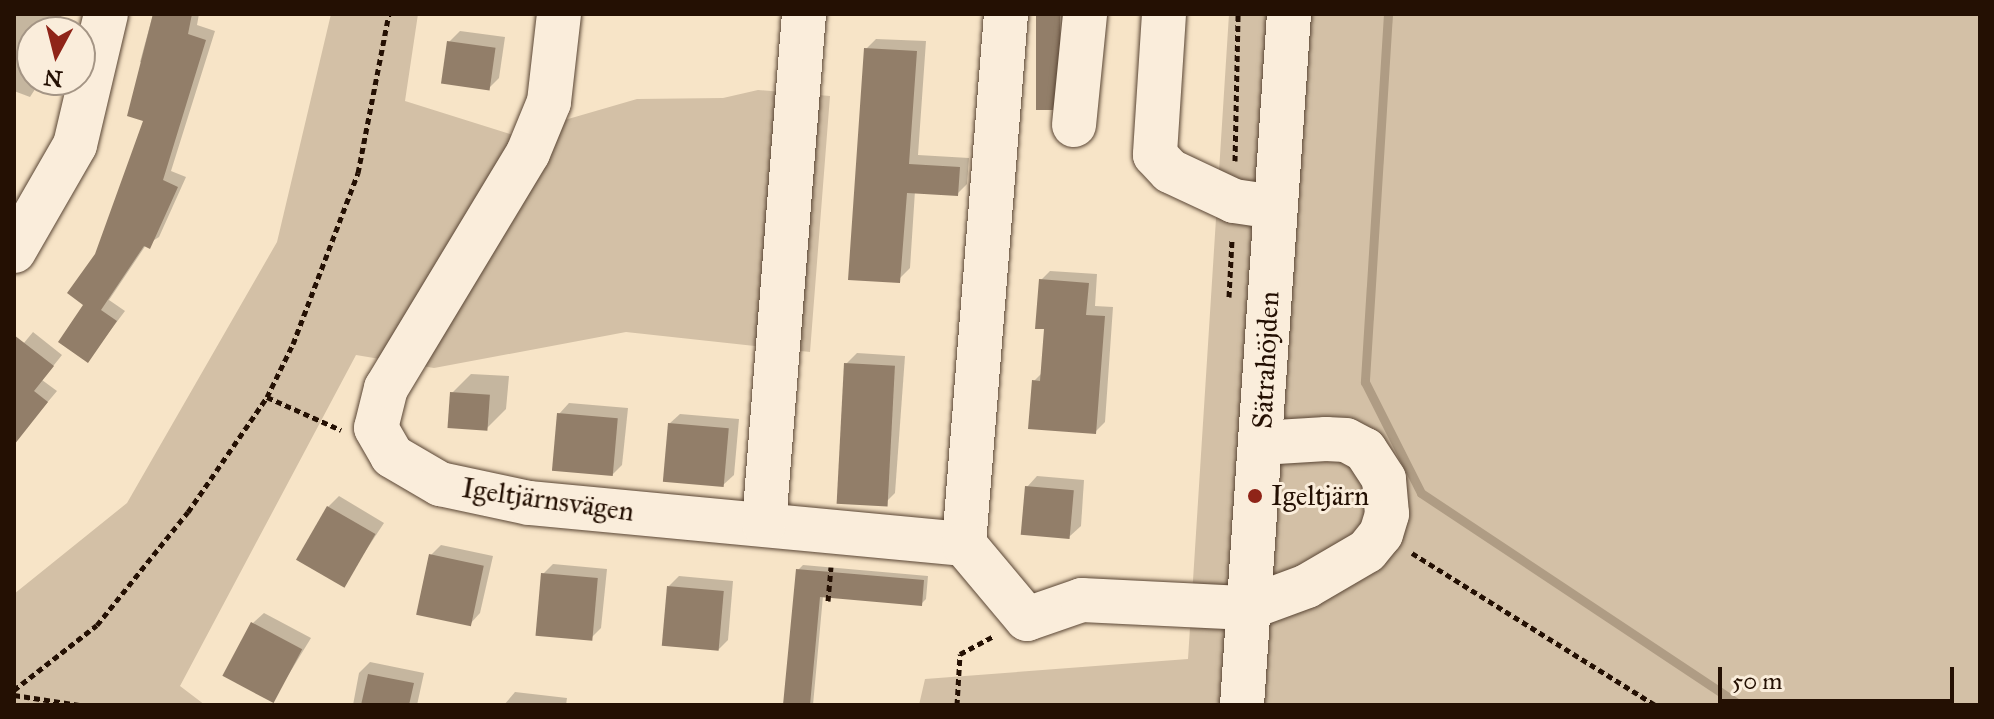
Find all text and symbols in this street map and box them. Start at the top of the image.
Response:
north arrow [16,16,96,96]
text: N [42,64,64,93]
street label: Sätrahöjden [1246,290,1286,430]
street label: Igeltjärnsvägen [460,471,636,529]
place label: Igeltjärn [1271,479,1369,513]
marker: Igeltjärn [1246,487,1264,505]
scale bar [1722,651,1958,701]
text: 50 m [1732,666,1782,696]

